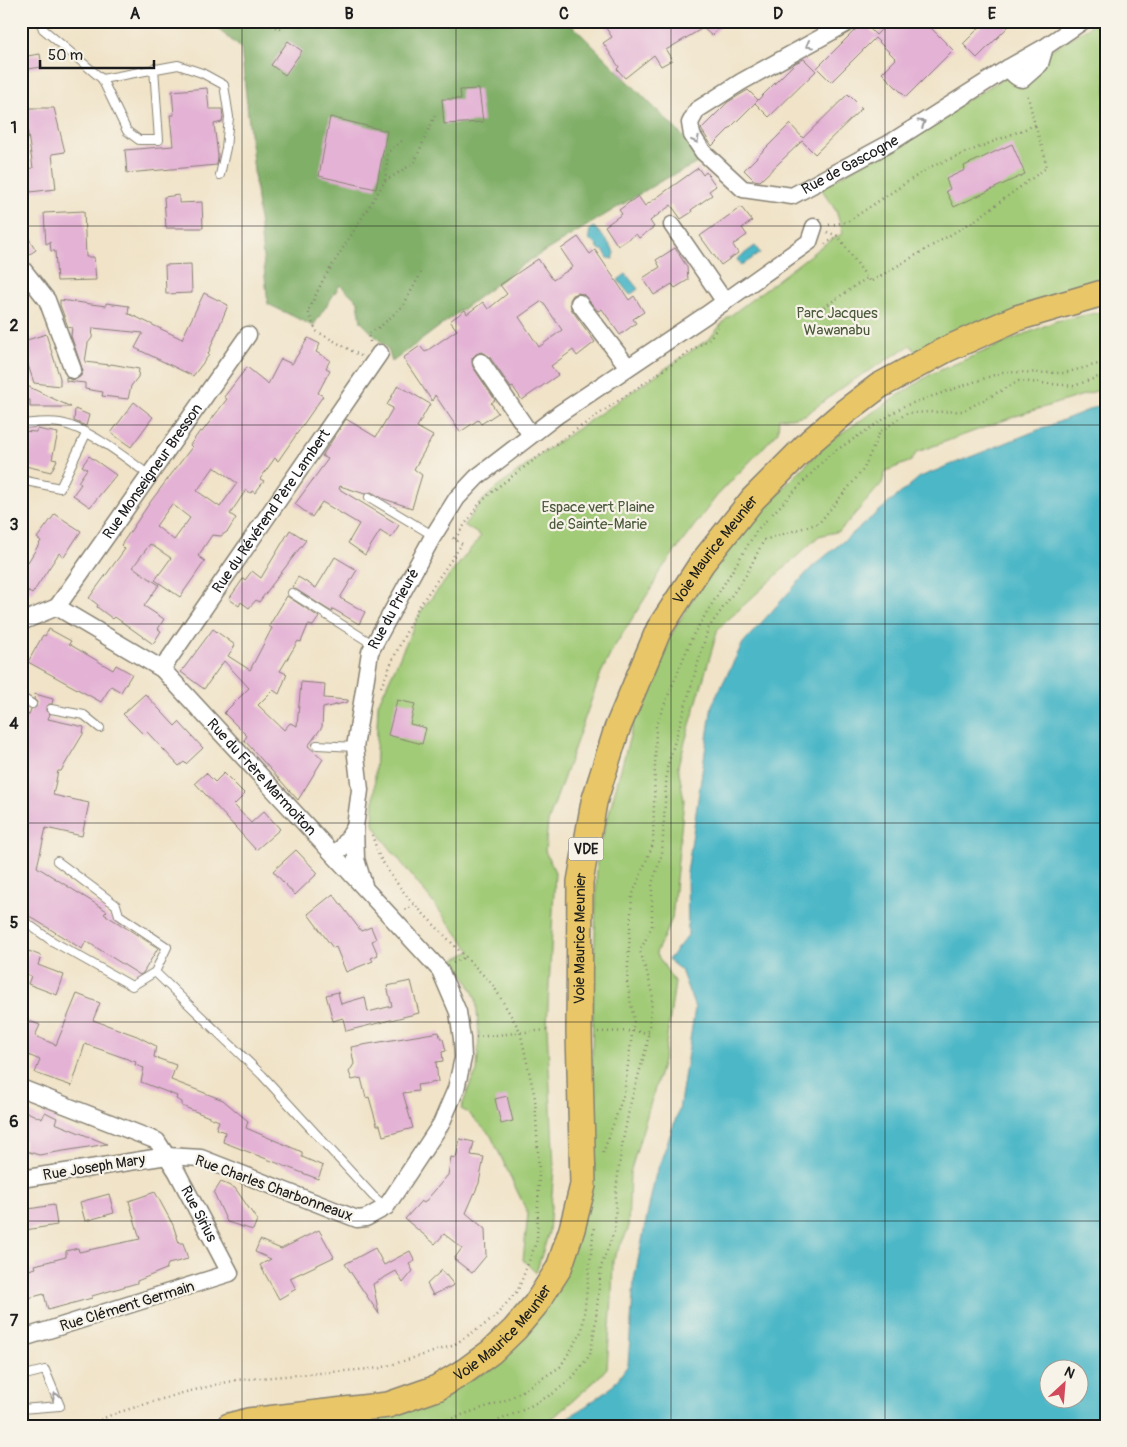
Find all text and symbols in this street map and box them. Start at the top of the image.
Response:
text: A [130,4,141,24]
text: B [344,4,354,24]
text: C [559,4,569,24]
text: D [773,4,783,24]
text: E [988,4,997,24]
scale bar [40,38,154,70]
one-way arrow [805,39,814,49]
text: 50 m [48,46,83,65]
text: 1 [11,118,17,138]
one-way arrow [916,119,925,129]
street label: Rue de Gascogne [798,131,903,199]
one-way arrow [690,134,700,143]
park label: Parc Jacques Wawanabu [796,304,878,340]
text: 2 [10,316,19,336]
street label: Rue Monseigneur Bresson [99,400,207,543]
street label: Rue du Révérend Père Lambert [208,425,335,597]
street label: Voie Maurice Meunier [669,491,763,608]
park label: Espace vert Plaine de Sainte-Marie [542,498,655,534]
text: 3 [10,515,19,535]
street label: Rue du Prieuré [364,565,424,653]
text: 4 [9,714,19,734]
street label: Rue du Frère Marmoiton [203,715,320,840]
road number: VDE [568,838,604,861]
street label: Voie Maurice Meunier [570,871,592,1004]
text: 5 [10,913,19,933]
text: 6 [9,1112,19,1132]
street label: Rue Joseph Mary [42,1150,147,1185]
street label: Rue Charles Charbonneaux [192,1151,355,1226]
street label: Rue Sirius [176,1183,221,1245]
street label: Rue Clément Germain [58,1277,197,1336]
street label: Voie Maurice Meunier [450,1281,556,1386]
text: 7 [10,1311,19,1331]
north arrow [1040,1360,1090,1410]
text: N [1061,1363,1077,1382]
one-way arrow [51,1392,62,1401]

